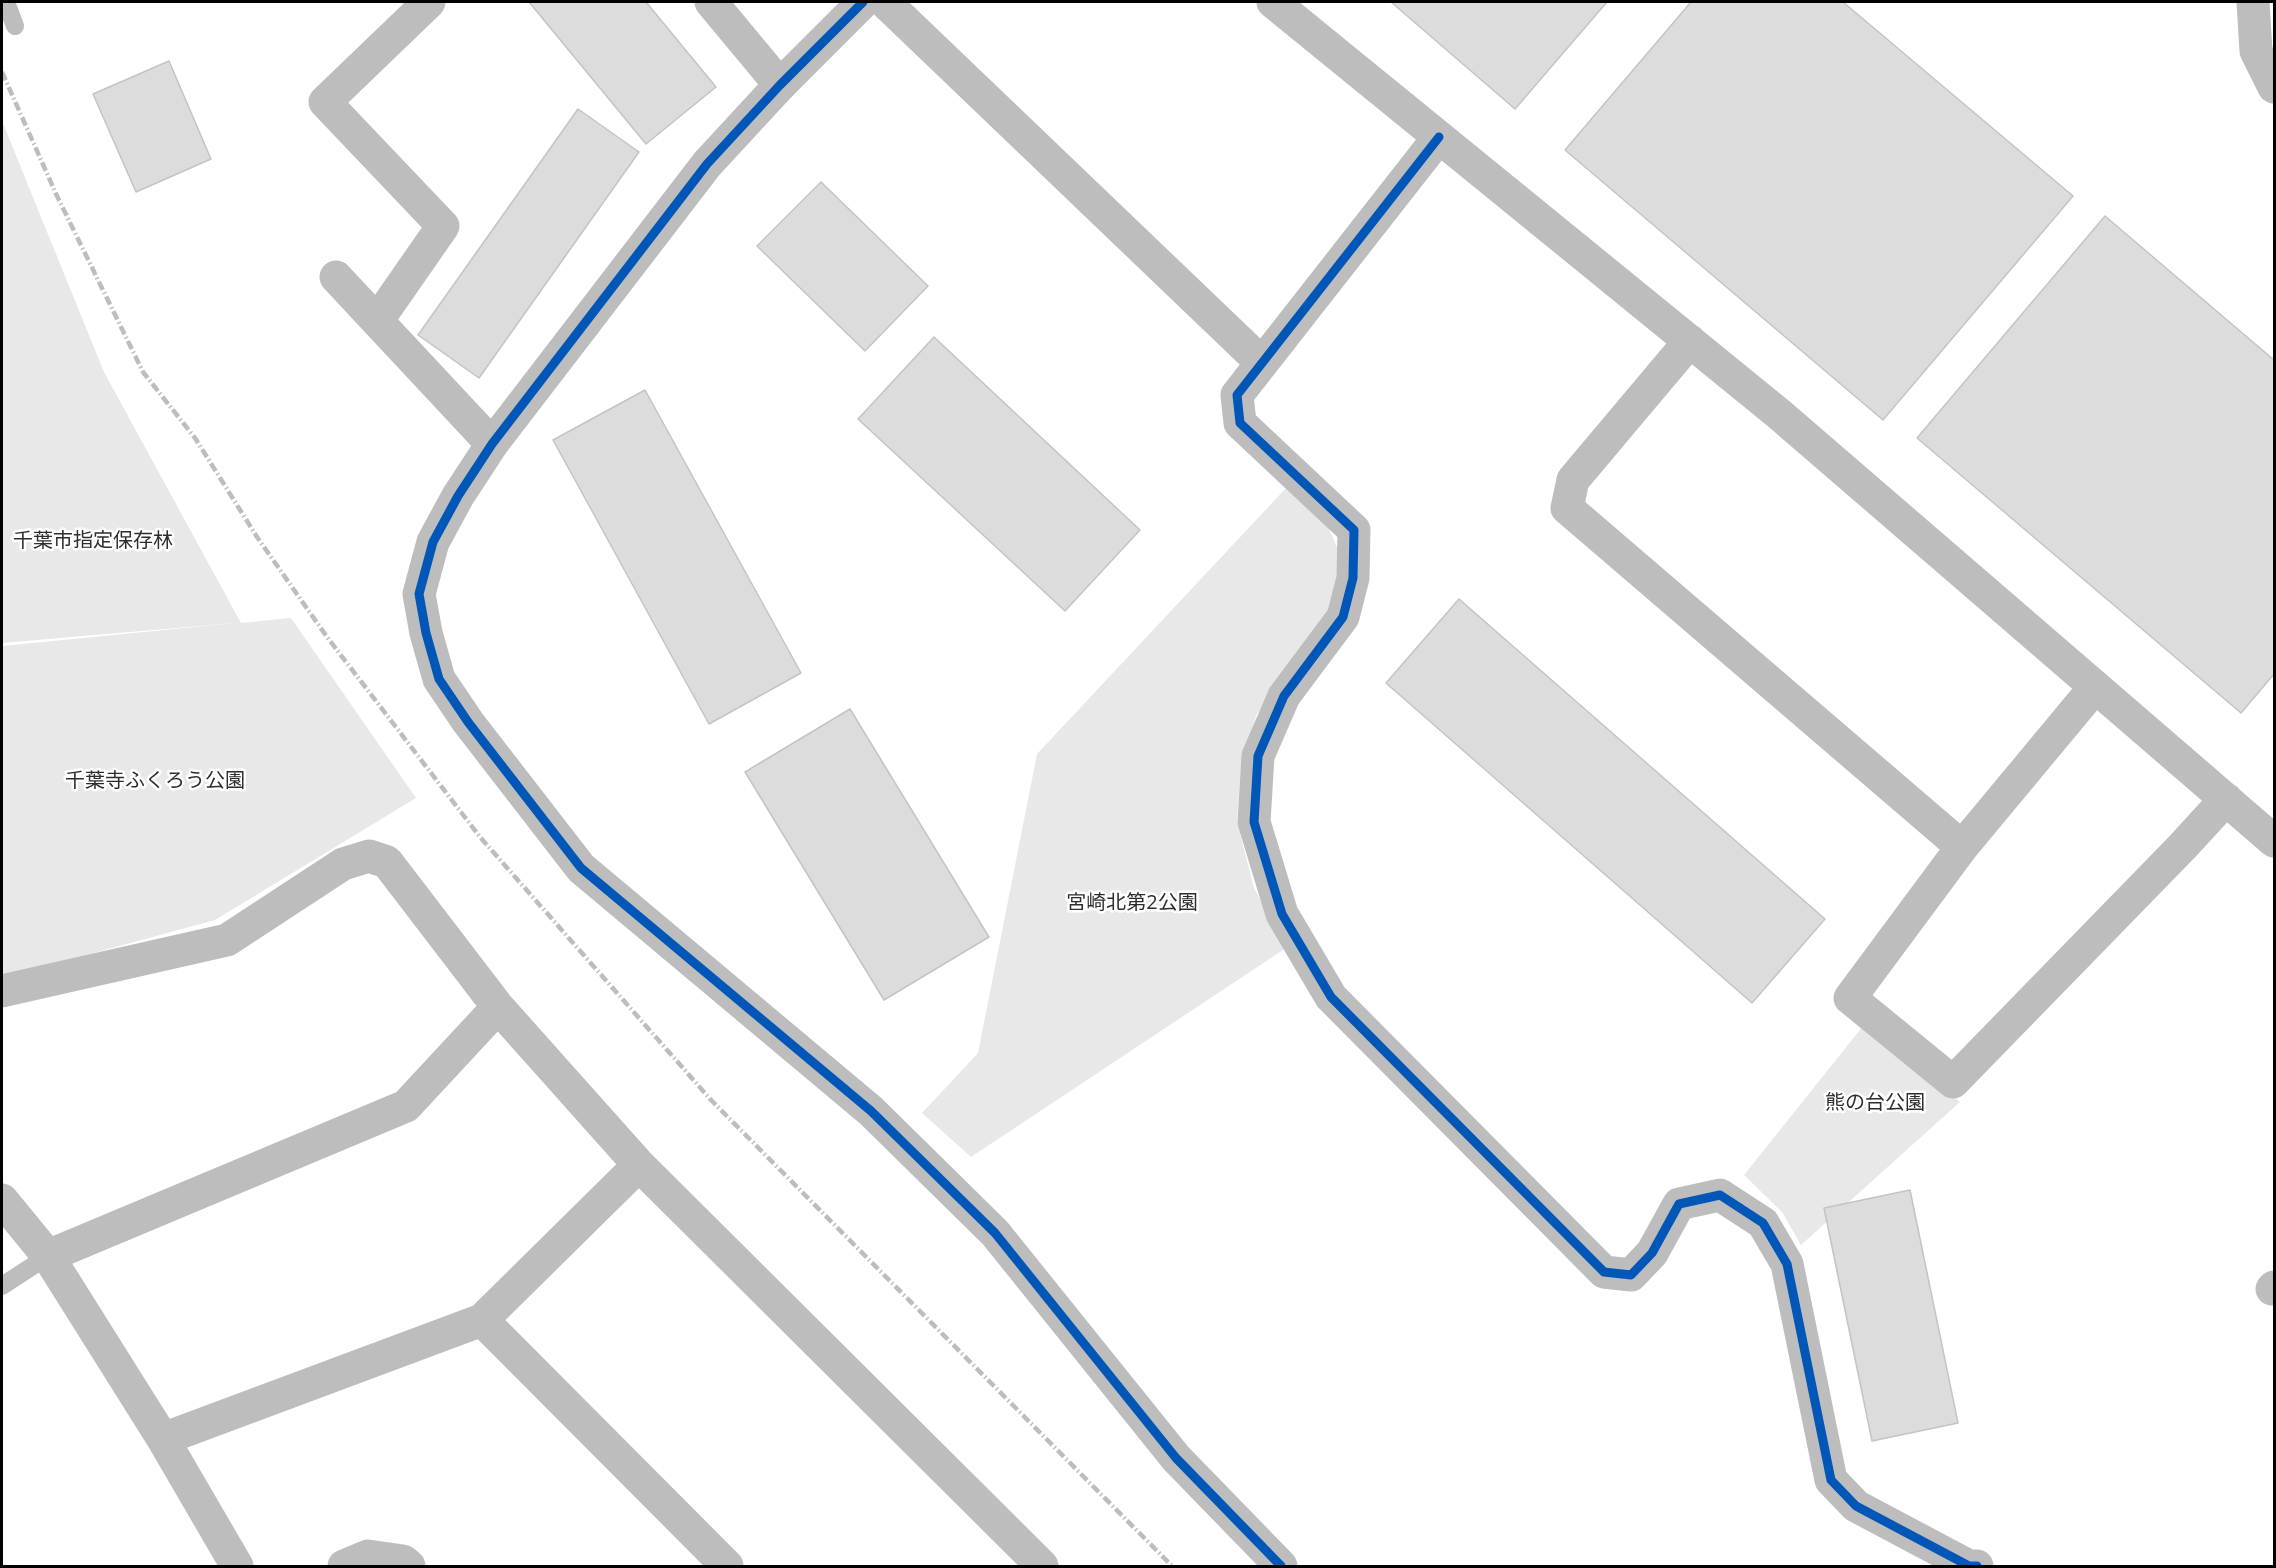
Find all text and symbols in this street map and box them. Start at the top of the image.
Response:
park label: 千葉市指定保存林 [13,529,173,553]
park label: 千葉寺ふくろう公園 [65,769,245,793]
park label: 宮崎北第2公園 [1066,891,1198,915]
park label: 熊の台公園 [1825,1091,1925,1115]

